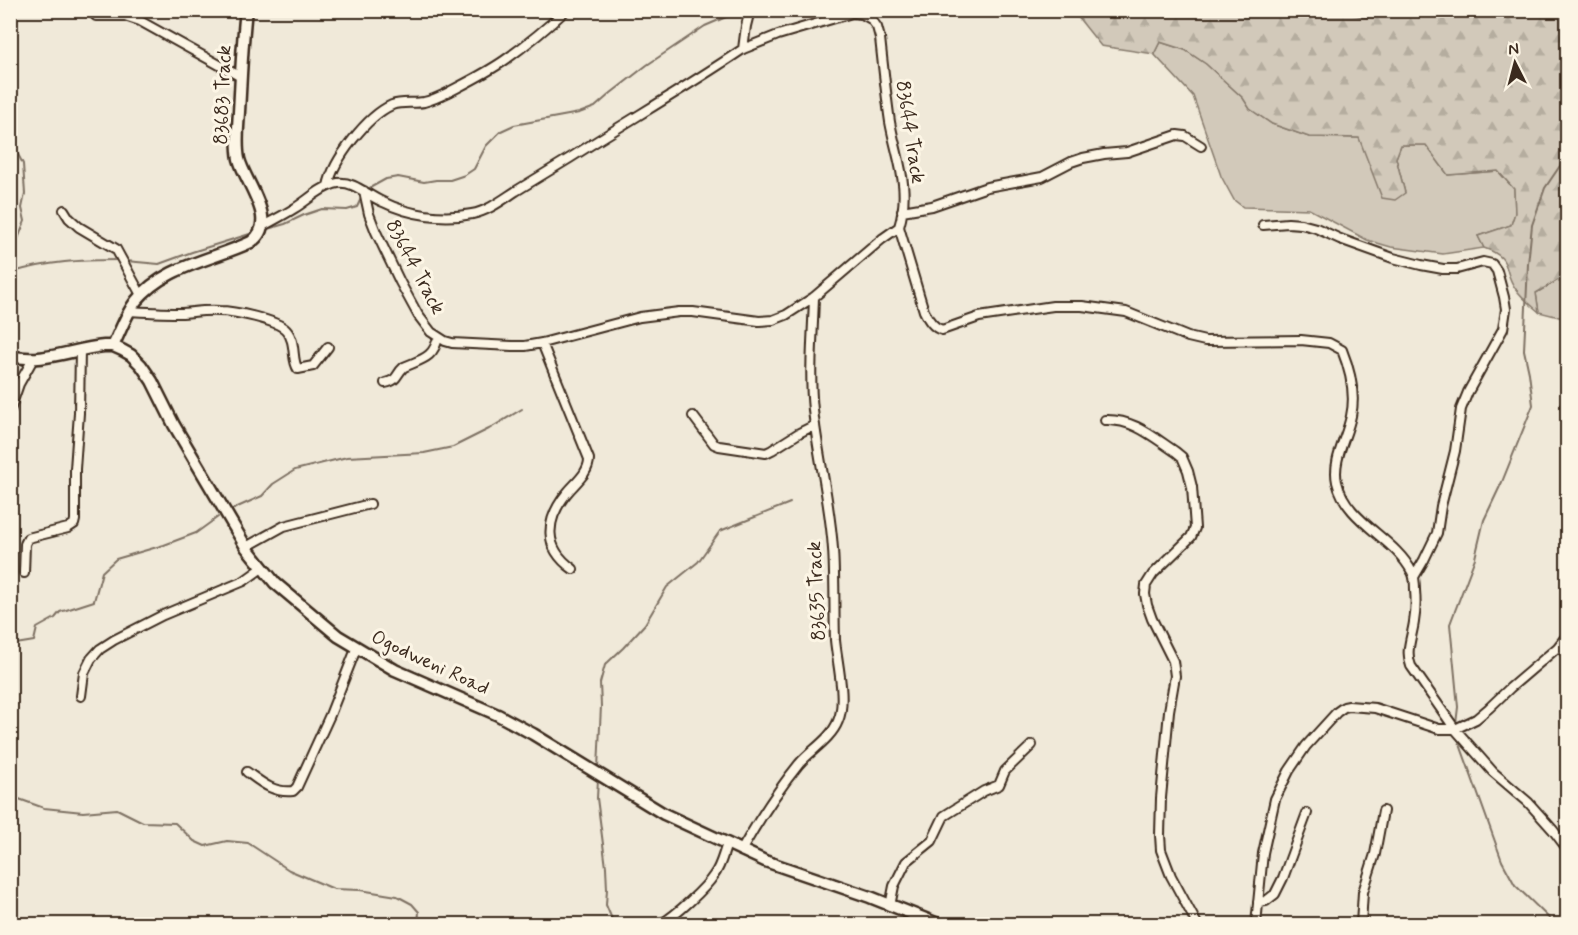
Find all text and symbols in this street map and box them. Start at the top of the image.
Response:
north arrow [1485,33,1545,93]
text: N [1507,39,1520,61]
street label: 83683 Track [208,45,238,145]
street label: 83644 Track [889,79,931,185]
street label: 83644 Track [379,215,451,319]
street label: 83635 Track [801,540,833,642]
street label: Ogodweni Road [367,624,493,702]

